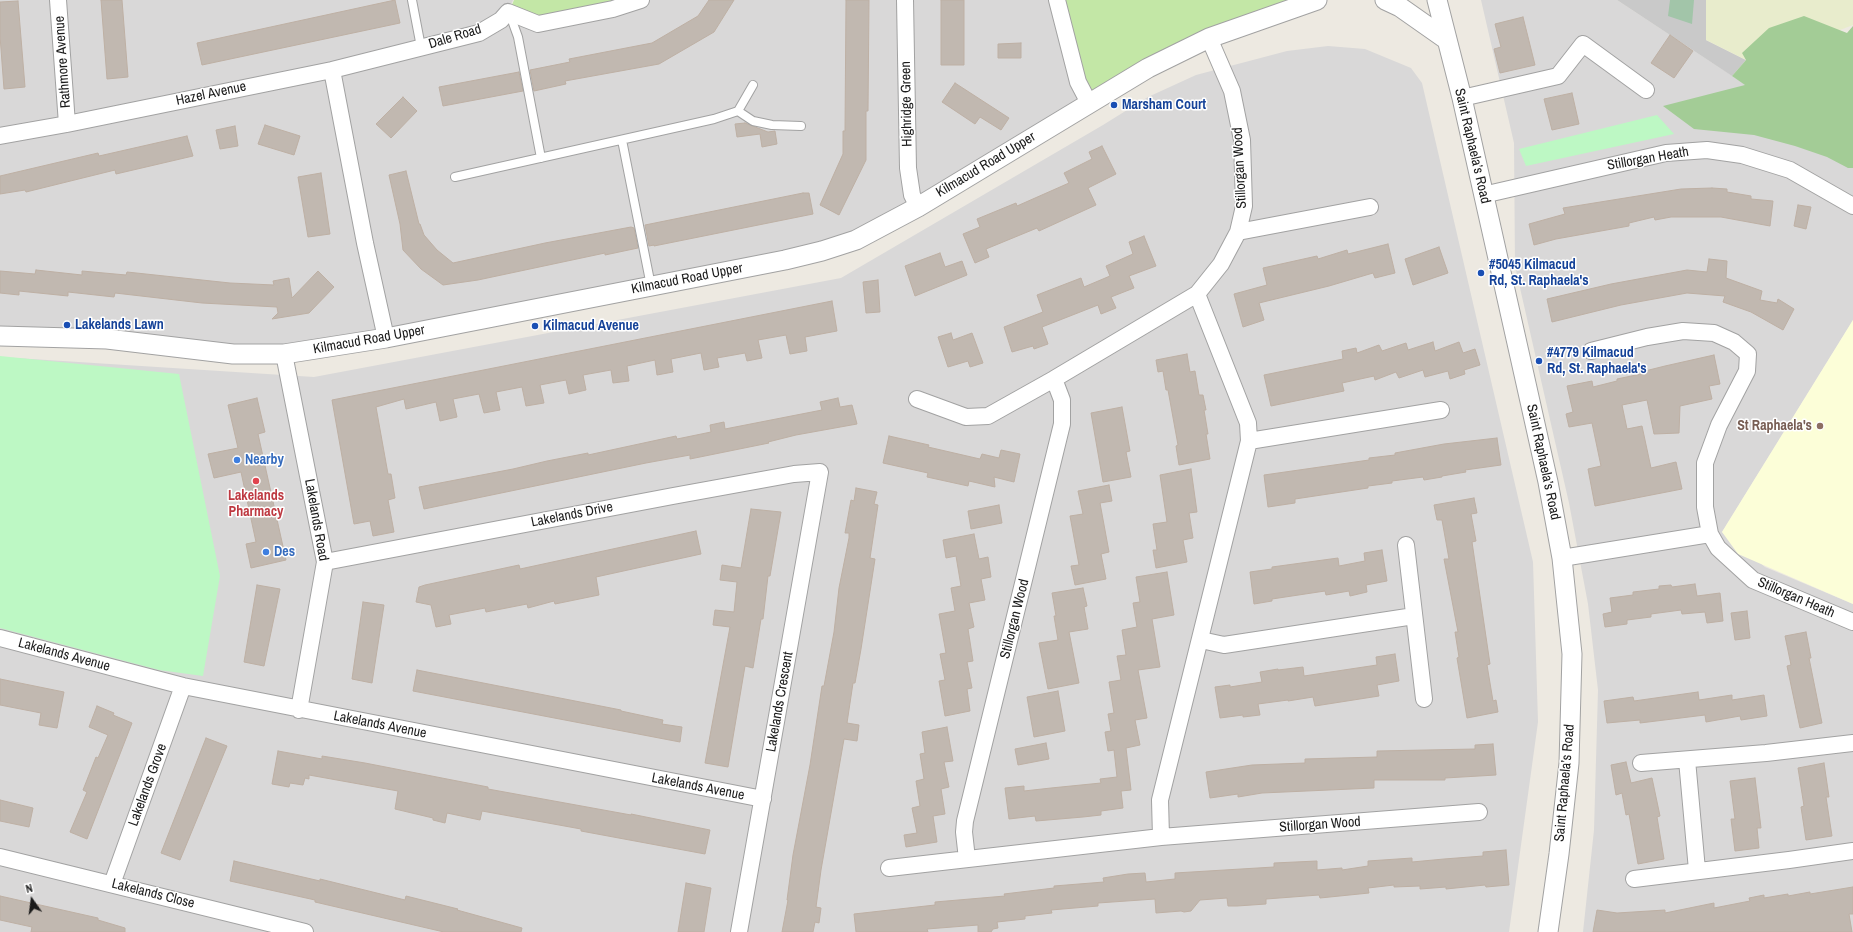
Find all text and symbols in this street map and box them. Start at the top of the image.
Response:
street label: Rathmore Avenue [51,15,75,109]
street label: Dale Road [427,21,483,53]
street label: Highridge Green [898,61,916,147]
street label: Hazel Avenue [174,78,248,110]
street label: Saint Raphaela’s Road [1451,87,1493,205]
place label: Marsham Court [1122,97,1206,113]
marker: Marsham Court [1109,100,1119,110]
street label: Stillorgan Wood [1229,127,1251,209]
street label: Kilmacud Road Upper [933,129,1039,201]
street label: Stillorgan Heath [1606,144,1690,174]
place label: #5045 Kilmacud Rd, St. Raphaela's [1489,257,1589,290]
street label: Kilmacud Road Upper [630,260,744,298]
marker: #5045 Kilmacud Rd, St. Raphaela's [1476,268,1486,278]
place label: Lakelands Lawn [75,317,164,333]
place label: Kilmacud Avenue [543,318,639,334]
marker: Lakelands Lawn [62,320,72,330]
marker: Kilmacud Avenue [530,321,540,331]
street label: Kilmacud Road Upper [312,322,426,358]
place label: #4779 Kilmacud Rd, St. Raphaela's [1547,345,1647,378]
marker: #4779 Kilmacud Rd, St. Raphaela's [1534,356,1544,366]
street label: Saint Raphaela’s Road [1523,403,1563,521]
place label: St Raphaela's [1737,418,1812,434]
marker: St Raphaela's [1815,421,1825,431]
place label: Nearby [245,452,284,468]
marker: Nearby [232,455,242,465]
marker: Lakelands Pharmacy [251,476,261,486]
street label: Lakelands Road [301,478,331,562]
place label: Lakelands Pharmacy [228,488,284,520]
street label: Lakelands Drive [530,499,614,531]
place label: Des [274,544,295,560]
marker: Des [261,547,271,557]
street label: Stillorgan Heath [1755,574,1837,622]
street label: Stillorgan Wood [997,577,1033,661]
street label: Lakelands Avenue [16,635,112,675]
street label: Lakelands Crescent [763,651,797,753]
street label: Lakelands Avenue [332,708,428,742]
street label: Saint Raphaela’s Road [1551,724,1579,842]
street label: Lakelands Grove [125,741,171,829]
street label: Lakelands Avenue [650,770,746,804]
street label: Stillorgan Wood [1279,814,1361,836]
street label: Lakelands Close [110,876,196,912]
north arrow [12,880,52,920]
text: N [24,881,34,896]

